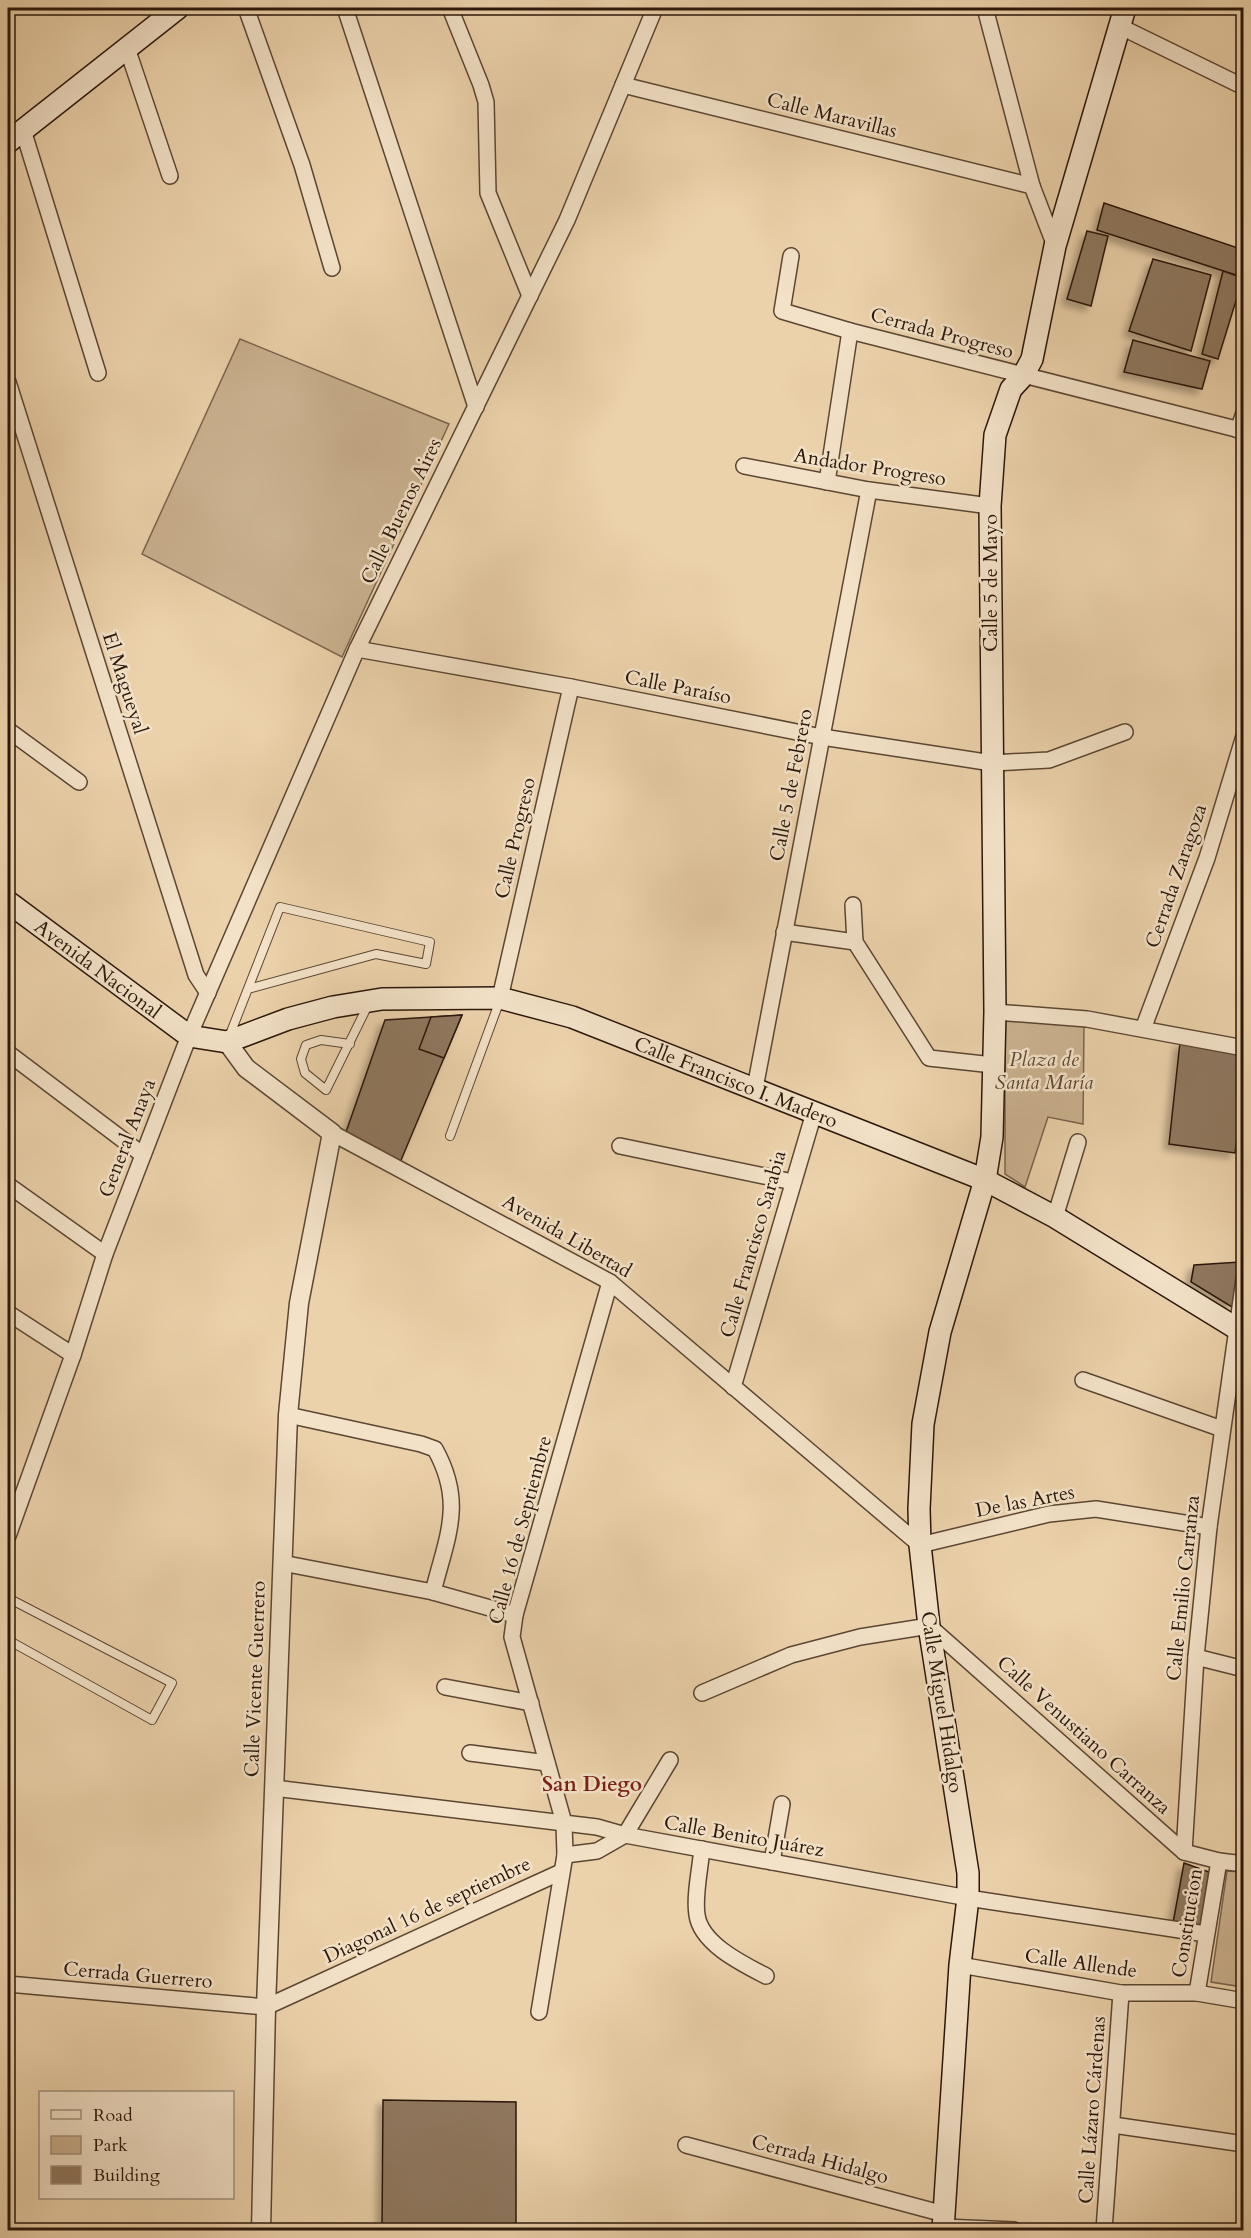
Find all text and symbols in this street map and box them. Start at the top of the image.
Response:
street label: Calle Maravillas [764,86,900,144]
street label: Cerrada Progreso [867,301,1017,365]
street label: Calle Buenos Aires [354,433,448,589]
street label: Andador Progreso [792,442,948,492]
street label: Calle 5 de Mayo [977,514,1004,652]
street label: El Magueyal [96,628,154,738]
street label: Calle Paraíso [622,663,734,711]
street label: Calle 5 de Febrero [763,706,819,864]
street label: Calle Progreso [488,775,542,901]
street label: Cerrada Zaragoza [1139,800,1213,952]
street label: Avenida Nacional [29,913,167,1025]
street label: Calle Francisco I. Madero [630,1029,842,1134]
park label: Plaza de Santa María [995,1046,1093,1096]
street label: General Anaya [92,1074,162,1201]
street label: Calle Francisco Sarabia [713,1147,793,1341]
street label: Avenida Libertad [497,1188,637,1284]
street label: Calle 16 de Septiembre [482,1433,558,1627]
street label: De las Artes [973,1478,1077,1524]
street label: Calle Emilio Carranza [1160,1494,1206,1682]
street label: Calle Vicente Guerrero [238,1580,272,1778]
street label: Calle Miguel Hidalgo [914,1609,970,1795]
street label: Calle Venustiano Carranza [991,1649,1177,1821]
district label: San Diego [542,1770,642,1799]
street label: Calle Benito Juárez [662,1809,826,1863]
street label: Diagonal 16 de septiembre [319,1850,535,1970]
street label: Constitucion [1165,1866,1209,1980]
street label: Calle Allende [1023,1942,1139,1984]
street label: Cerrada Guerrero [62,1955,214,1995]
street label: Calle Lázaro Cárdenas [1072,2015,1112,2205]
legend [39,2091,234,2199]
text: Road [93,2103,133,2128]
street label: Cerrada Hidalgo [748,2128,892,2190]
text: Park [93,2133,128,2158]
text: Building [93,2163,161,2188]

